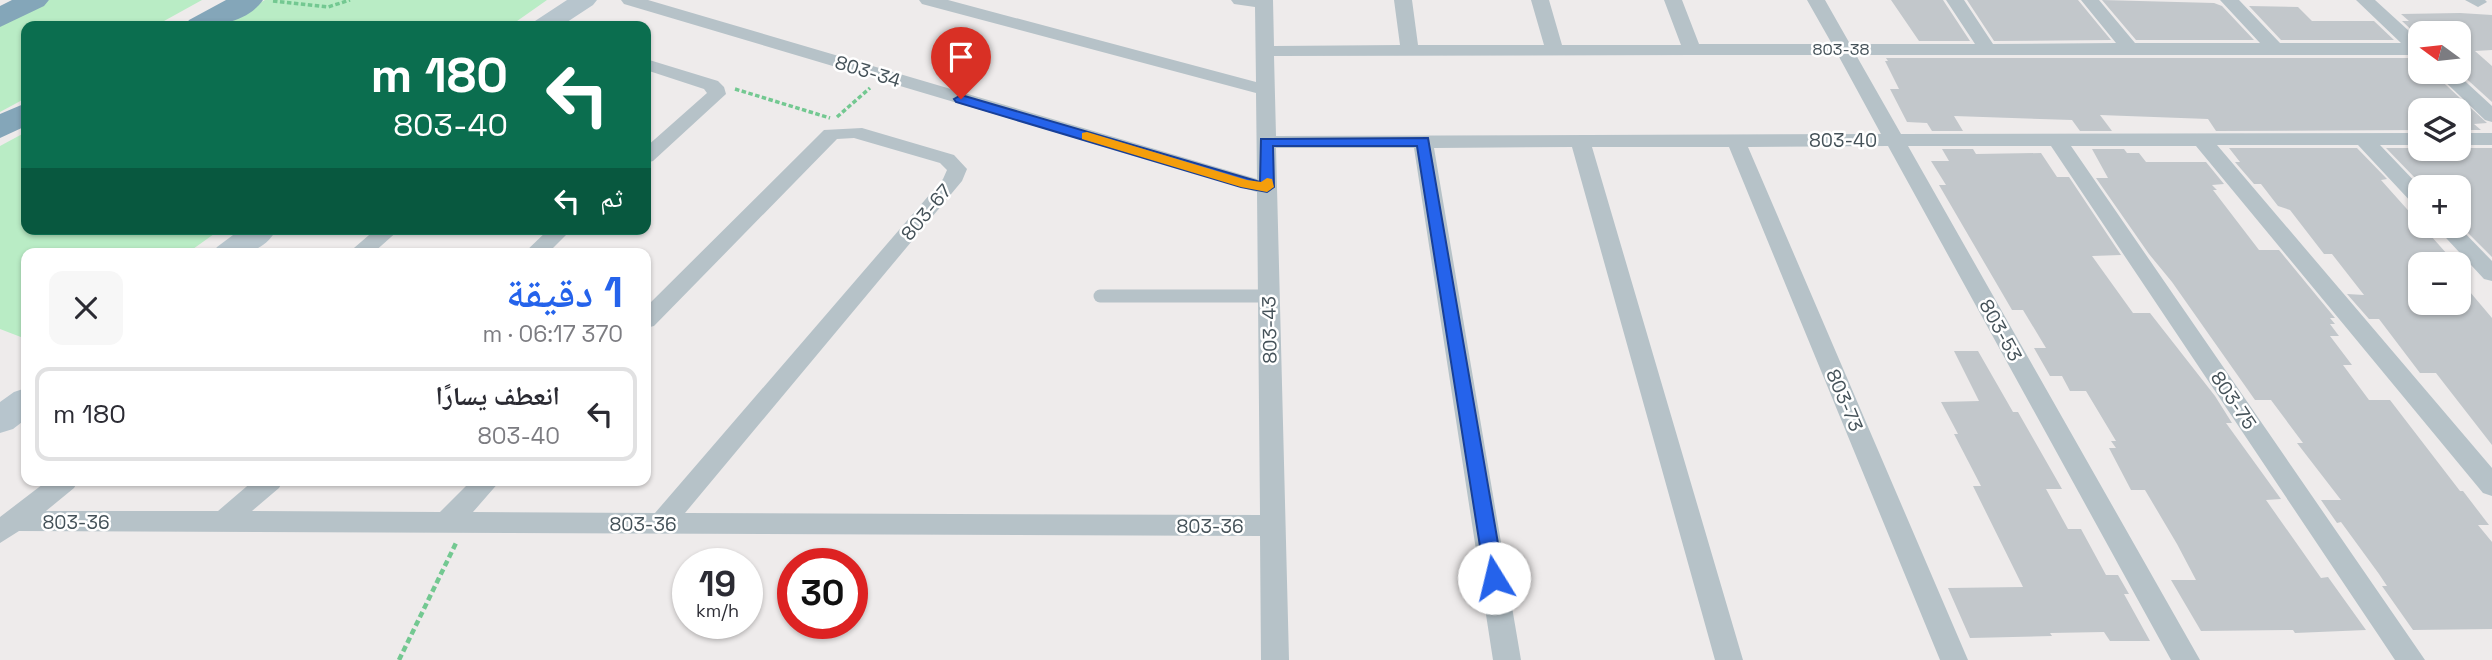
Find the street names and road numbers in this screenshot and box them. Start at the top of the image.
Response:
street label: 803-38 [1813,39,1869,60]
street label: 803-34 [832,50,904,93]
street label: 803-40 [1809,128,1877,153]
street label: 803-67 [896,179,957,246]
street label: 803-53 [1973,295,2028,366]
street label: 803-43 [1256,296,1283,364]
street label: 803-73 [1820,365,1869,435]
street label: 803-75 [2205,366,2262,434]
street label: 803-36 [42,510,110,535]
street label: 803-36 [609,512,677,537]
street label: 803-36 [1176,514,1244,539]

